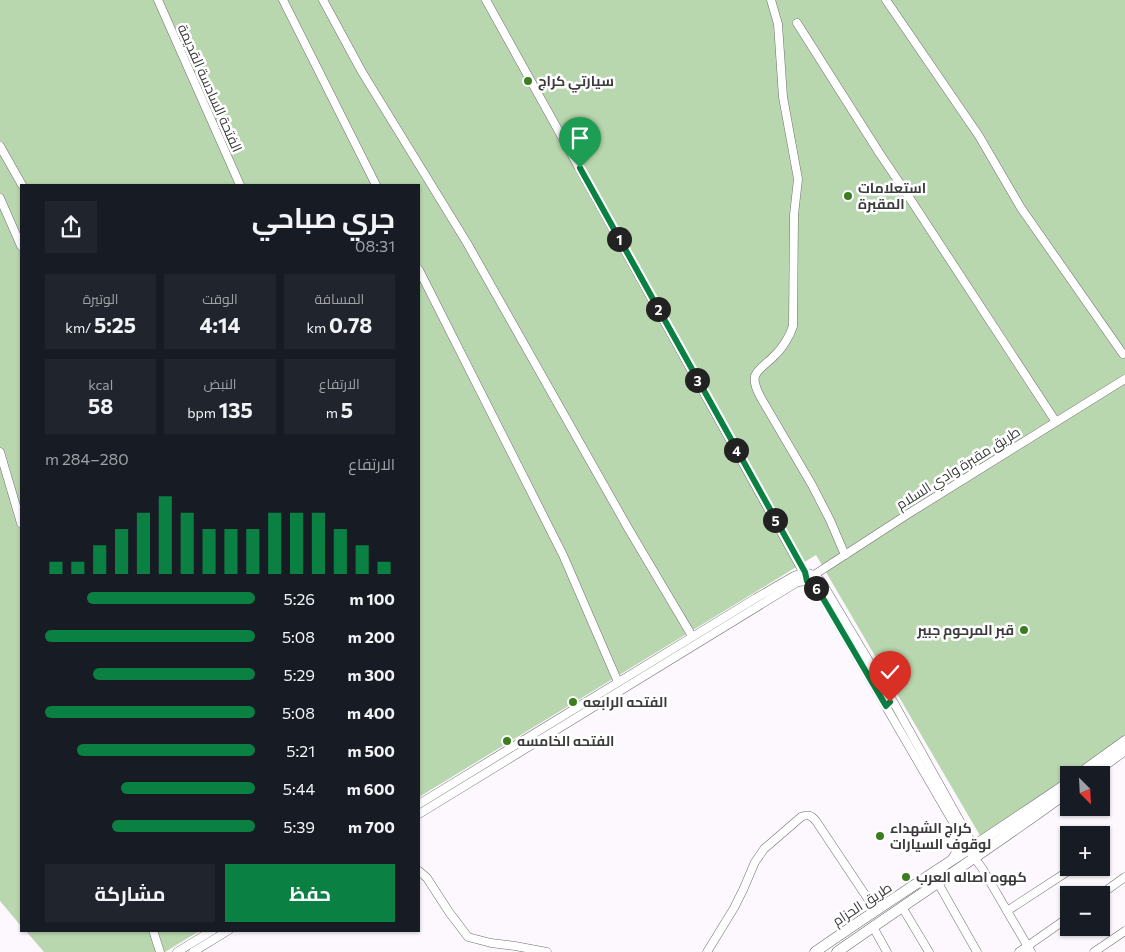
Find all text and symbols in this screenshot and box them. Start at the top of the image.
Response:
street label: الفتحة السادسة القديمة [175,21,246,154]
place label: سيارتي كراج [538,72,614,93]
marker: سيارتي كراج [522,75,534,87]
pin [559,117,601,168]
icon: arrive [566,124,594,152]
place label: استعلامات المقبرة [858,179,926,213]
marker: استعلامات المقبرة [842,190,854,202]
text: جري صباحي [252,200,395,234]
button: share [45,201,97,253]
pin: 1 [606,226,632,252]
text: 1 [616,231,623,248]
text: 08:31 [355,236,395,255]
text: الوتيرة [83,290,119,307]
text: الوقت [202,290,238,307]
text: المسافة [314,290,364,307]
pin: 2 [646,296,670,322]
text: 2 [655,301,662,318]
text: 5:25 [94,312,136,337]
text: 4:14 [200,312,240,337]
text: 0.78 [329,312,372,337]
text: /km [65,319,94,336]
text: km [306,319,329,336]
pin: 3 [684,368,710,392]
text: 3 [693,372,702,389]
text: النبض [204,375,237,392]
text: الارتفاع [319,375,360,392]
text: kcal [88,376,113,393]
text: 58 [88,393,113,418]
text: 135 [219,397,253,422]
text: 5 [341,397,353,422]
text: bpm [187,404,219,421]
text: m [326,404,341,421]
street label: طريق مقبرة وادي السلام [893,422,1025,516]
pin: 4 [724,438,748,462]
text: 4 [732,442,741,459]
text: 280–284 m [45,449,129,468]
text: الارتفاع [348,454,395,473]
pin: 5 [762,508,788,532]
text: 5 [771,512,780,529]
pin: 6 [804,576,828,600]
text: 6 [812,580,821,597]
text: 5:26 [283,589,315,608]
text: 100 m [349,589,395,608]
place label: قبر المرحوم جبير [916,621,1014,640]
marker: قبر المرحوم جبير [1018,624,1030,636]
text: 5:08 [282,627,315,646]
text: 200 m [348,627,395,646]
pin [869,651,911,702]
icon: check [876,658,904,686]
text: 5:29 [283,665,315,684]
text: 300 m [347,665,395,684]
place label: الفتحه الرابعه [583,693,668,711]
marker: الفتحه الرابعه [567,696,579,708]
text: 5:08 [282,703,315,722]
text: 400 m [347,703,395,722]
place label: الفتحه الخامسه [517,732,614,749]
marker: الفتحه الخامسه [501,735,513,747]
text: 5:21 [286,741,315,760]
text: 500 m [347,741,395,760]
north arrow [1060,766,1110,816]
map controls [1060,766,1110,936]
text: 5:44 [283,779,315,798]
text: 600 m [347,779,395,798]
text: 5:39 [283,817,315,836]
text: 700 m [348,817,395,836]
place label: كراج الشهداء لوقوف السيارات [890,819,991,853]
button: + [1060,826,1110,876]
marker: كراج الشهداء لوقوف السيارات [874,830,886,842]
button: مشاركة [45,864,215,922]
button: حفظ [225,864,395,922]
place label: كهوه اصاله العرب [916,868,1027,886]
marker: كهوه اصاله العرب [900,871,912,883]
street label: طريق الحزام [829,878,896,931]
button: − [1060,886,1110,936]

